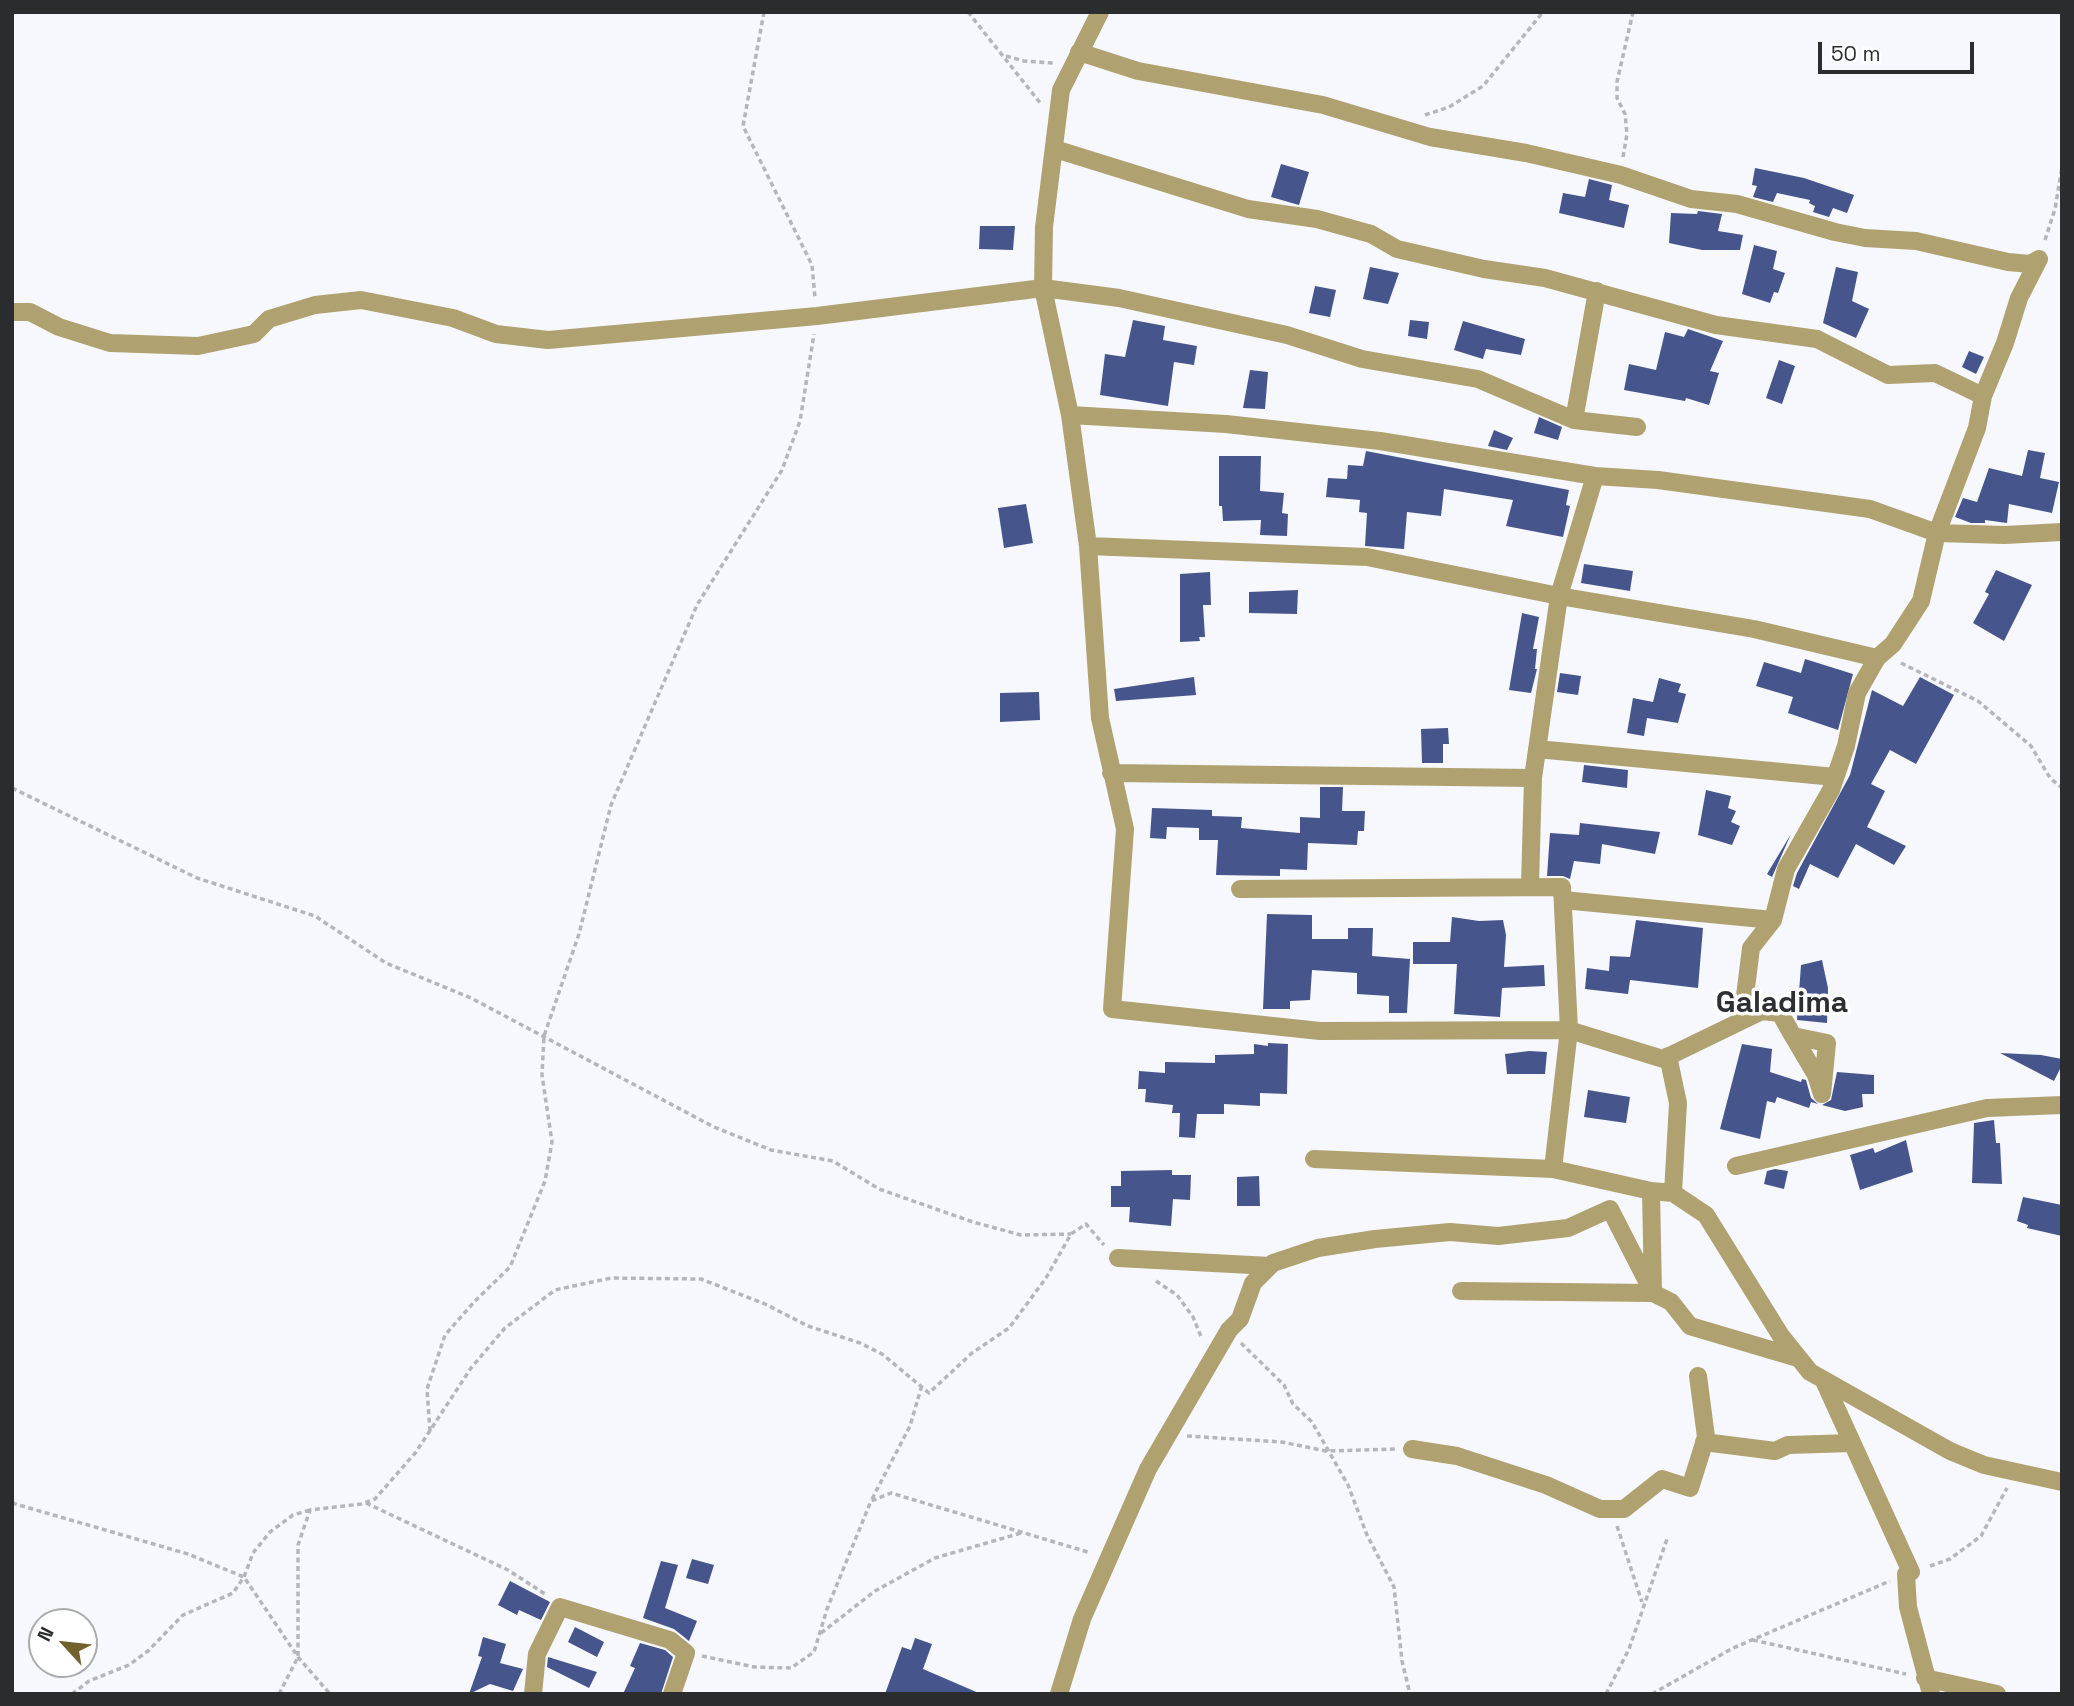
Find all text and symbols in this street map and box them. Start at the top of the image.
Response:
scale bar [1822,28,1978,72]
text: 50 m [1831,40,1881,67]
district label: Galadima [1716,986,1848,1022]
north arrow [28,1608,98,1678]
text: N [32,1623,60,1646]

